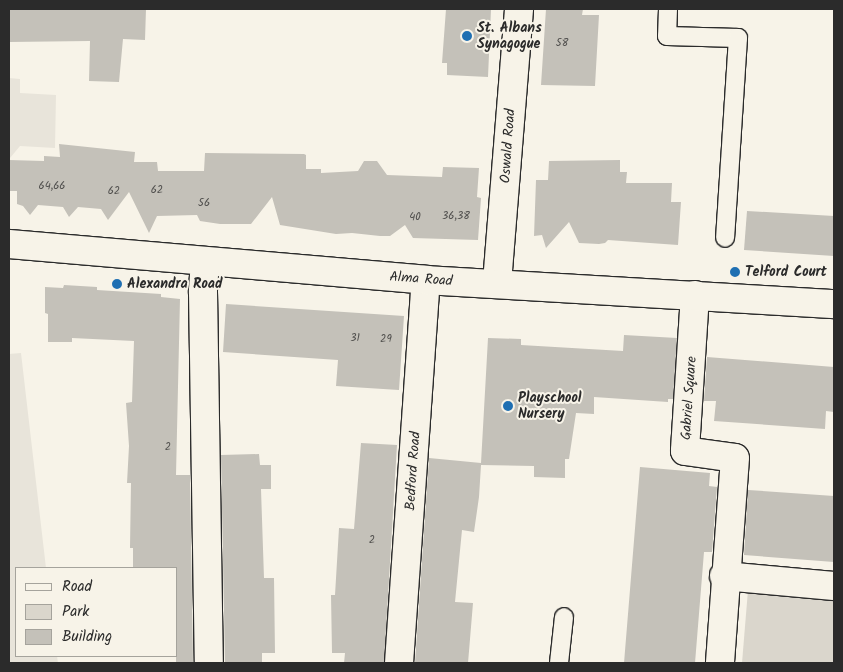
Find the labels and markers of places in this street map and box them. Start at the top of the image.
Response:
place label: St. Albans Synagogue [477,20,542,52]
marker: St. Albans Synagogue [461,30,473,42]
place label: Telford Court [745,264,827,280]
marker: Telford Court [729,266,741,278]
place label: Alexandra Road [127,276,223,292]
marker: Alexandra Road [111,278,123,290]
place label: Playschool Nursery [518,390,582,422]
marker: Playschool Nursery [502,400,514,412]

